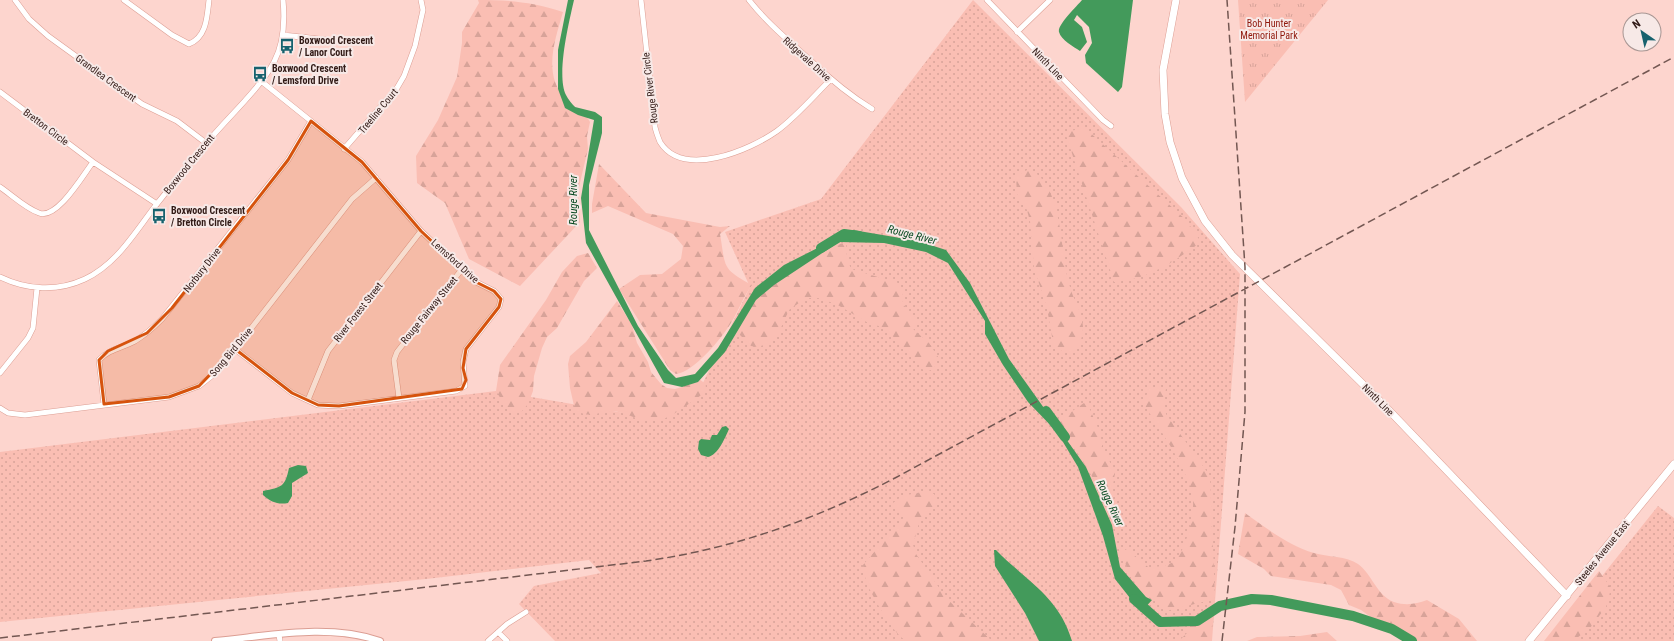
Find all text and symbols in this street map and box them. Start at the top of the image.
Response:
north arrow [1622,12,1662,52]
text: N [1630,17,1643,31]
park label: Bob Hunter Memorial Park [1240,18,1298,41]
place label: Boxwood Crescent / Lanor Court [299,35,373,58]
street label: Ridgevale Drive [781,35,833,83]
bus stop icon: Boxwood Crescent / Lanor Court [278,37,296,55]
street label: Ninth Line [1030,46,1066,82]
street label: Grandlea Crescent [73,52,139,104]
street label: Rouge River Circle [640,52,660,124]
place label: Boxwood Crescent / Lemsford Drive [272,63,346,86]
bus stop icon: Boxwood Crescent / Lemsford Drive [251,65,269,83]
street label: Treeline Court [356,86,400,136]
street label: Bretton Circle [21,106,71,148]
street label: Boxwood Crescent [162,132,216,196]
water label: Rouge River [567,174,580,225]
place label: Boxwood Crescent / Bretton Circle [171,205,245,228]
bus stop icon: Boxwood Crescent / Bretton Circle [150,207,168,225]
water label: Rouge River [886,223,938,248]
street label: Lemsford Drive [429,237,481,285]
street label: Norbury Drive [181,245,223,294]
street label: Rouge Fairway Street [399,274,459,346]
street label: River Forest Street [331,280,385,344]
street label: Song Bird Drive [207,325,255,379]
street label: Ninth Line [1360,382,1396,418]
water label: Rouge River [1094,478,1127,529]
street label: Steeles Avenue East [1573,519,1631,587]

